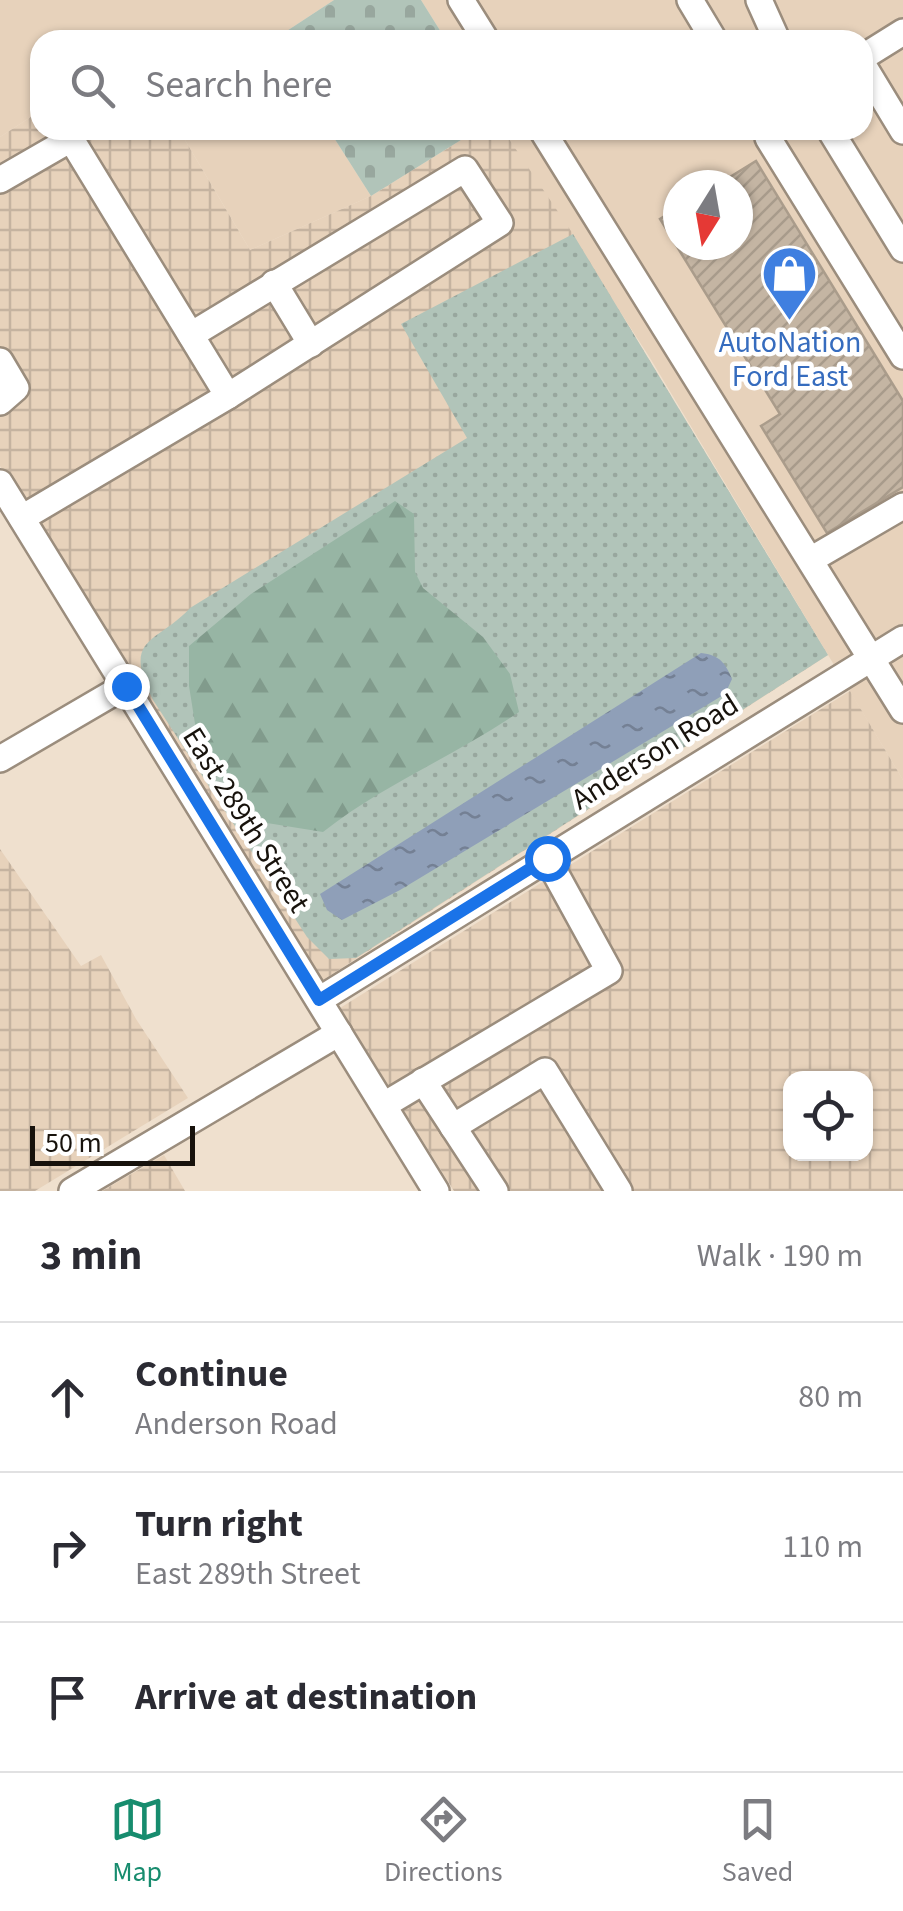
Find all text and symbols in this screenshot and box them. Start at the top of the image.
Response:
search box [30,30,873,140]
icon: search [65,58,120,113]
text: Search here [145,58,332,112]
north arrow [663,170,753,260]
shop icon: AutoNation Ford East [760,244,820,323]
place label: AutoNation Ford East [719,321,861,398]
route end [104,664,150,710]
street label: Anderson Road [563,683,747,821]
street label: East 289th Street [172,719,320,921]
route start [525,836,571,882]
map controls [783,1071,873,1161]
button: locate [783,1071,873,1161]
scale bar [30,1121,195,1166]
text: 50 m [45,1123,102,1163]
text: 3 min [40,1226,142,1286]
text: Walk · 190 m [697,1233,863,1279]
text: Continue [135,1347,288,1401]
icon: ahead [40,1370,95,1425]
text: 80 m [798,1374,863,1420]
text: Anderson Road [135,1401,338,1447]
text: Turn right [135,1497,303,1551]
icon: right [40,1520,95,1575]
text: 110 m [782,1524,863,1570]
text: East 289th Street [135,1551,360,1597]
icon: arrive [40,1670,95,1725]
text: Arrive at destination [135,1670,477,1724]
tab: Map [110,1792,165,1892]
tab: Directions [384,1792,503,1892]
tab: Saved [722,1792,793,1892]

